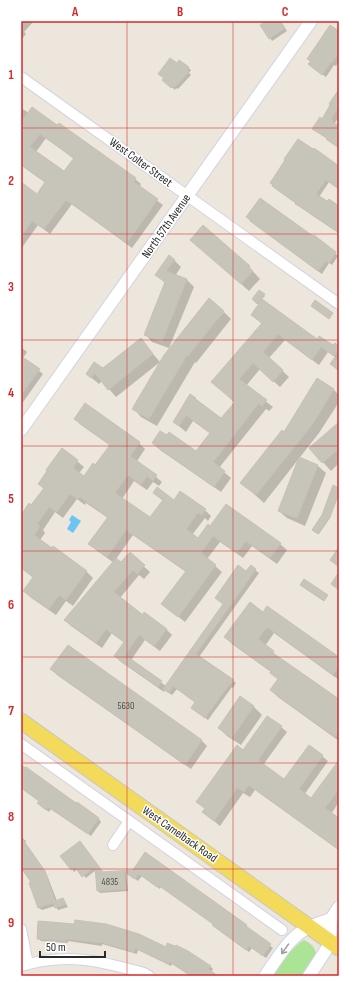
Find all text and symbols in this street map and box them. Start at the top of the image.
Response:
text: A [71,4,79,20]
text: B [177,4,183,20]
text: C [282,4,289,20]
text: 1 [8,67,14,83]
street label: West Colter Street [106,135,175,191]
text: 2 [8,173,14,189]
street label: North 57th Avenue [139,191,194,261]
text: 3 [8,279,14,295]
text: 4 [8,385,14,401]
text: 5 [8,491,14,507]
text: 6 [8,597,14,613]
house number: 5630 [117,700,135,712]
text: 7 [8,703,14,719]
street label: West Camelback Road [139,803,220,866]
text: 8 [8,809,14,825]
house number: 4835 [102,876,118,888]
text: 9 [8,915,14,931]
scale bar [40,933,105,959]
text: 50 m [46,940,66,955]
one-way arrow [281,943,289,954]

